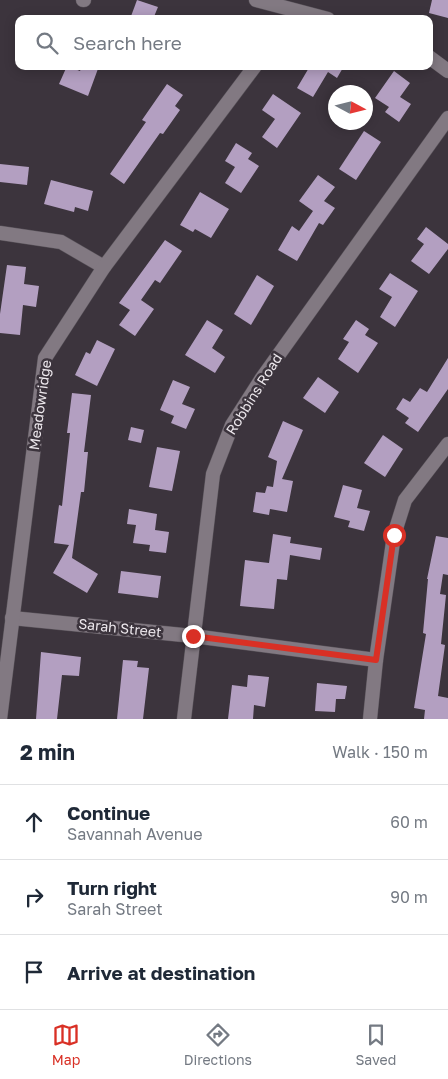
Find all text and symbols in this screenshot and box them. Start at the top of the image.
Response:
search box [15,15,433,70]
icon: search [33,29,61,57]
text: Search here [73,31,182,54]
north arrow [328,85,373,130]
street label: Robbins Road [222,350,285,438]
street label: Meadowridge [25,359,54,451]
route start [383,524,406,547]
street label: Sarah Street [78,615,163,640]
route end [182,625,205,648]
text: 2 min [20,739,75,765]
text: Walk · 150 m [332,742,428,762]
text: Continue [67,801,150,824]
icon: ahead [20,808,48,836]
text: 60 m [390,812,428,832]
text: Savannah Avenue [67,824,203,844]
text: Turn right [67,876,157,899]
icon: right [20,883,48,911]
text: 90 m [390,887,428,907]
text: Sarah Street [67,899,163,919]
icon: arrive [20,958,48,986]
text: Arrive at destination [67,961,255,984]
tab: Map [52,1021,80,1068]
tab: Directions [184,1021,252,1068]
tab: Saved [355,1021,396,1068]

